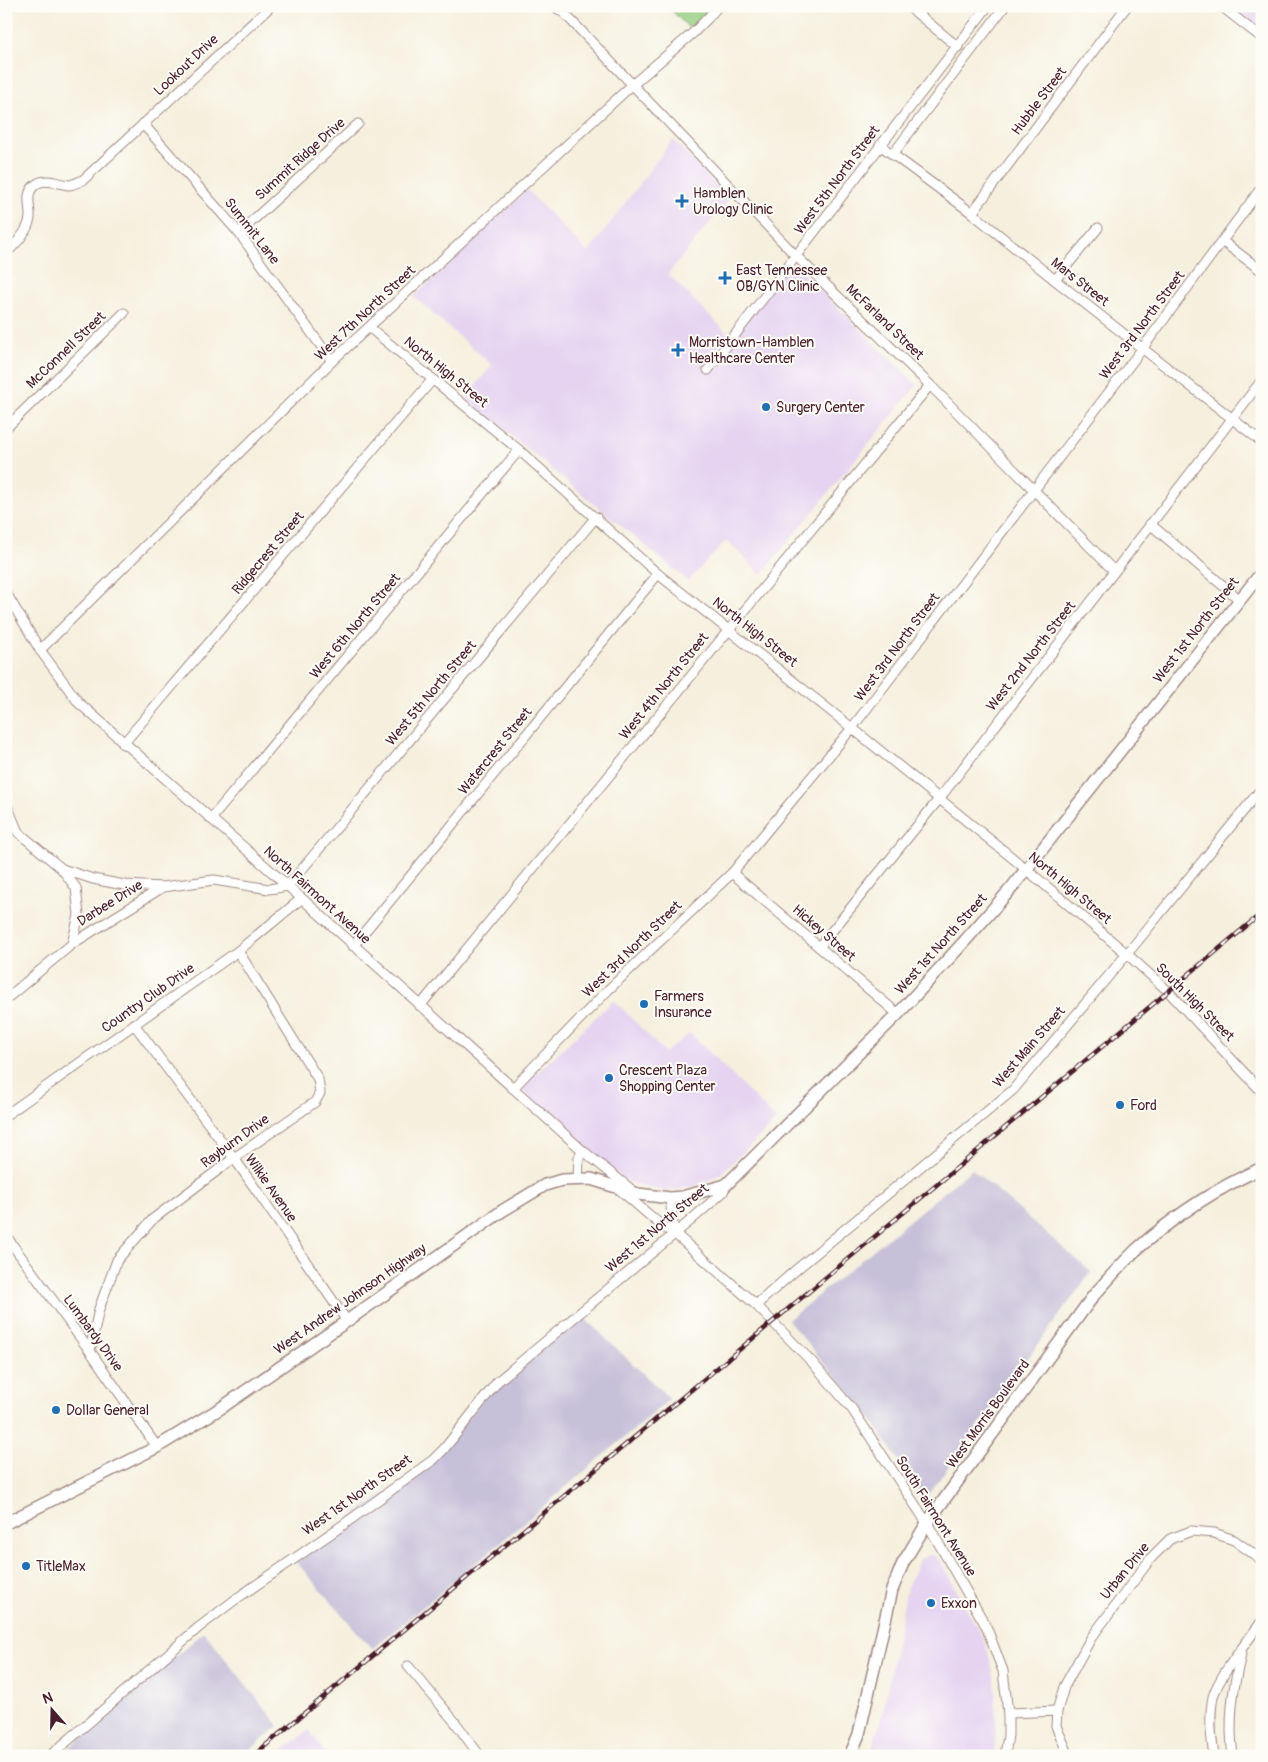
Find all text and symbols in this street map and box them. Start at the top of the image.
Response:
street label: Lookout Drive [150,31,222,99]
street label: Hubble Street [1008,63,1070,138]
street label: Summit Ridge Drive [252,114,349,204]
street label: West 5th North Street [791,122,884,238]
place label: Hamblen Urology Clinic [693,185,773,218]
street label: Summit Lane [221,194,283,268]
marker: Hamblen Urology Clinic [675,194,689,208]
street label: Mars Street [1048,254,1113,310]
street label: West 7th North Street [311,262,419,364]
place label: East Tennessee OB/GYN Clinic [736,262,827,295]
street label: West 3rd North Street [1096,267,1189,383]
marker: East Tennessee OB/GYN Clinic [718,271,732,285]
street label: McFarland Street [843,281,928,364]
street label: McConnell Street [23,308,109,392]
street label: North High Street [400,333,492,411]
place label: Morristown-Hamblen Healthcare Center [689,334,814,367]
marker: Morristown-Hamblen Healthcare Center [671,343,685,357]
place label: Surgery Center [776,399,865,416]
marker: Surgery Center [760,401,772,413]
street label: Ridgecrest Street [228,508,308,598]
street label: West 6th North Street [306,570,404,682]
street label: West 1st North Street [1149,574,1243,686]
street label: West 3rd North Street [851,589,944,705]
street label: North High Street [709,593,801,671]
street label: West 2nd North Street [983,597,1079,714]
street label: West 4th North Street [616,629,712,743]
street label: West 5th North Street [382,637,480,749]
street label: Watercrest Street [455,704,536,798]
street label: North Fairmont Avenue [260,842,374,948]
street label: North High Street [1025,848,1115,928]
street label: Darbee Drive [74,876,146,930]
street label: West 1st North Street [891,890,991,998]
street label: West 3rd North Street [579,897,685,1001]
street label: Hickey Street [789,901,859,965]
street label: South High Street [1152,959,1238,1045]
street label: Country Club Drive [98,960,198,1036]
place label: Farmers Insurance [654,988,712,1021]
marker: Farmers Insurance [638,998,650,1010]
street label: West Main Street [989,1003,1069,1091]
place label: Crescent Plaza Shopping Center [619,1062,716,1095]
marker: Crescent Plaza Shopping Center [603,1072,615,1084]
place label: Ford [1130,1097,1157,1114]
marker: Ford [1114,1099,1126,1111]
street label: Rayburn Drive [197,1110,273,1171]
street label: Wilkie Avenue [241,1151,301,1225]
street label: West 1st North Street [602,1180,712,1276]
street label: West Andrew Johnson Highway [271,1240,429,1358]
street label: Lumbardy Drive [59,1291,127,1375]
street label: West Morris Boulevard [943,1356,1033,1472]
place label: Dollar General [66,1402,149,1419]
marker: Dollar General [50,1404,62,1416]
street label: West 1st North Street [299,1451,415,1539]
street label: South Fairmont Avenue [892,1453,980,1579]
street label: Urban Drive [1097,1539,1153,1603]
place label: TitleMax [36,1558,86,1575]
marker: TitleMax [20,1560,32,1572]
place label: Exxon [941,1595,977,1612]
marker: Exxon [925,1597,937,1609]
north arrow [28,1684,78,1734]
text: N [40,1689,55,1708]

